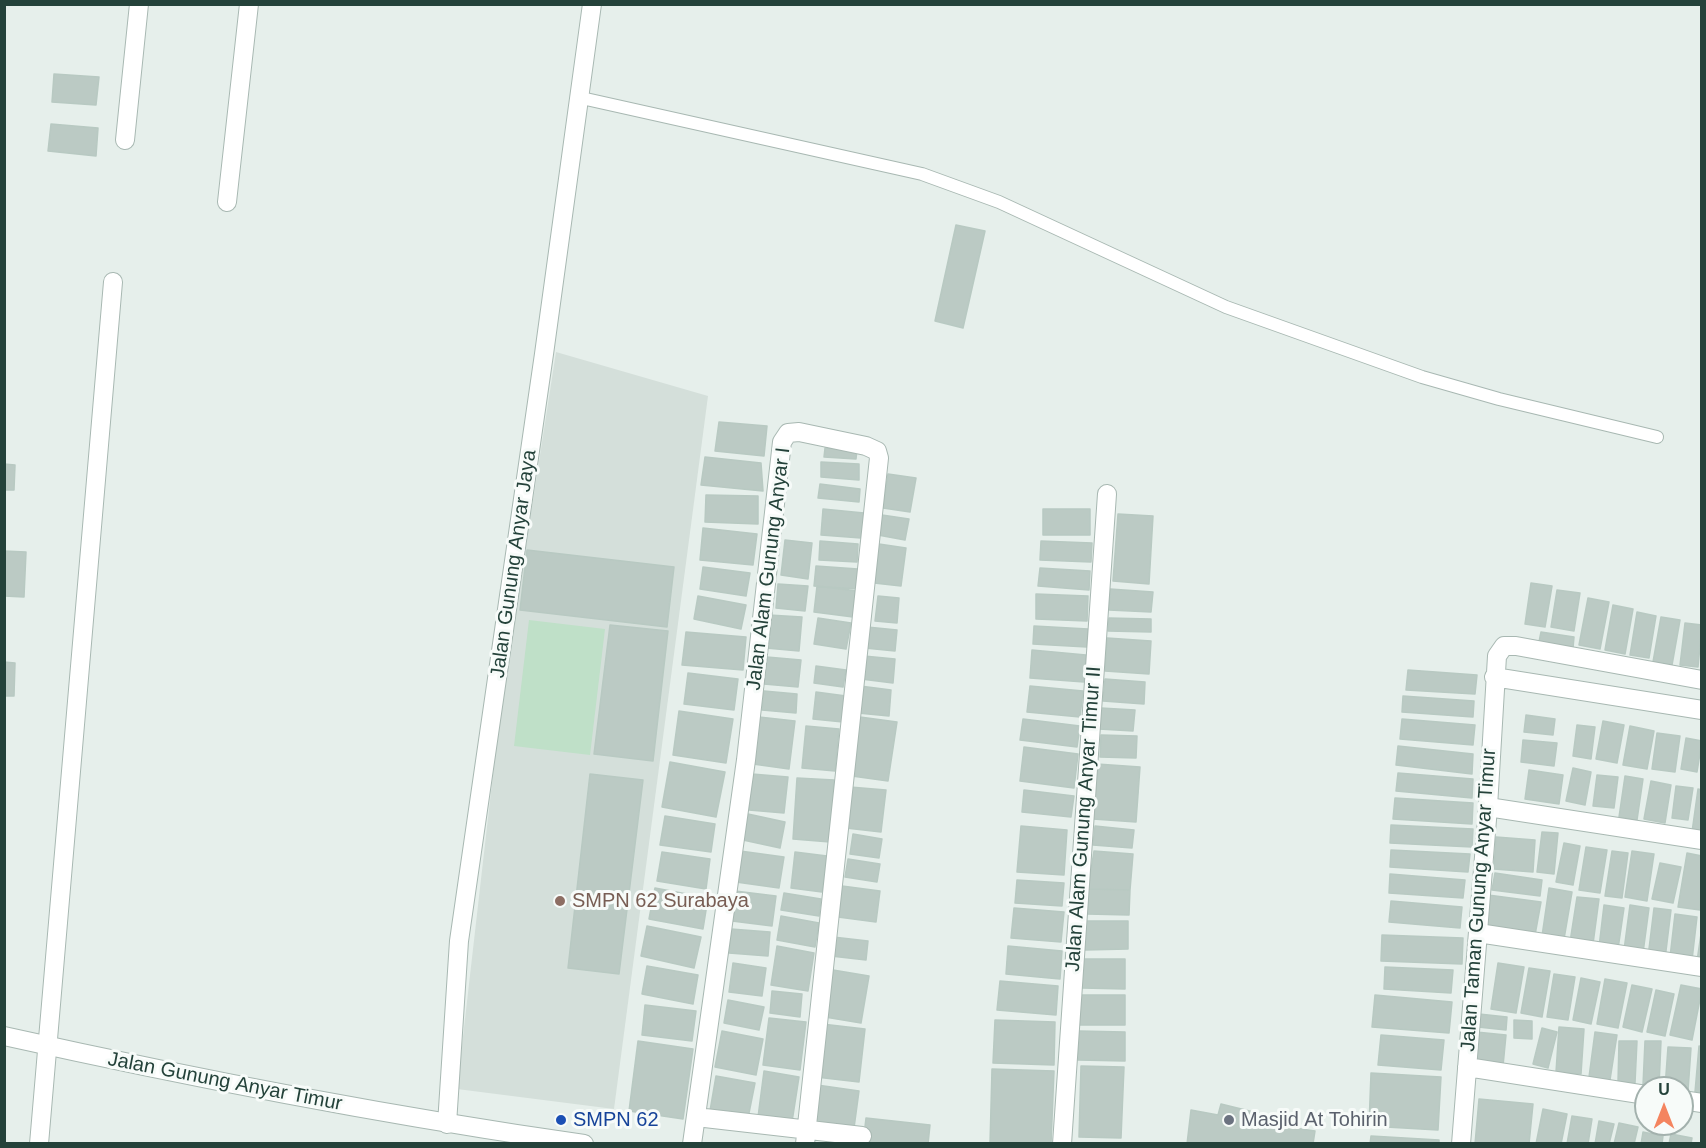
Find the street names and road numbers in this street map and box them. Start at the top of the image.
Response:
street label: Jalan Alam Gunung Anyar I [742,446,796,692]
street label: Jalan Gunung Anyar Jaya [486,448,542,680]
street label: Jalan Alam Gunung Anyar Timur II [1061,666,1107,972]
street label: Jalan Taman Gunung Anyar Timur [1456,748,1502,1052]
street label: Jalan Gunung Anyar Timur [106,1047,344,1117]

